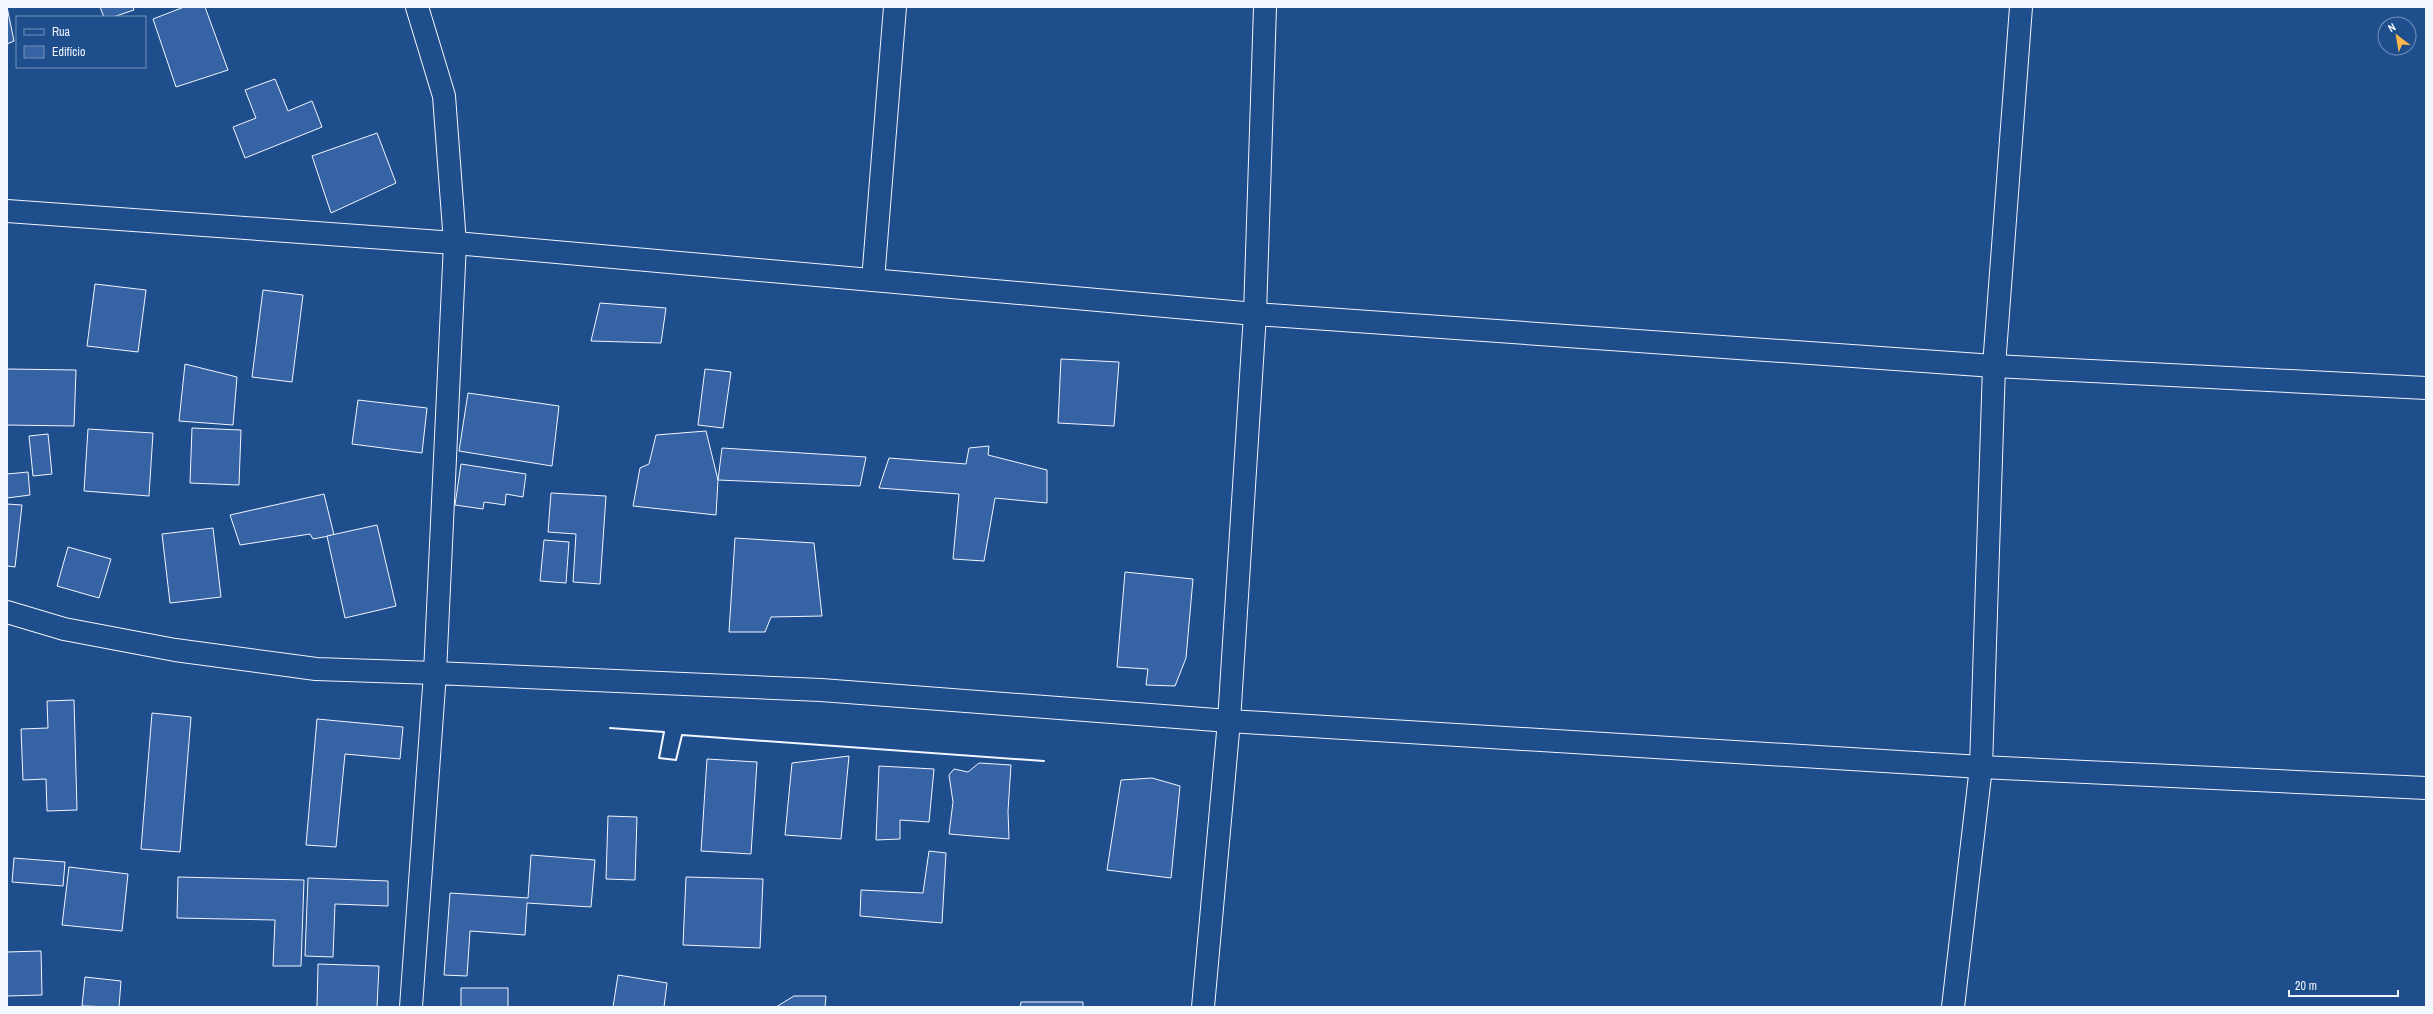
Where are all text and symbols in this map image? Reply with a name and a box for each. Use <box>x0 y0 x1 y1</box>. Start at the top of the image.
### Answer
legend <box>16 16 146 68</box>
north arrow <box>2377 16 2417 56</box>
text: N <box>2385 20 2398 35</box>
text: Rua <box>52 24 71 40</box>
text: Edifício <box>52 44 85 60</box>
scale bar <box>2289 972 2398 998</box>
text: 20 m <box>2295 978 2317 994</box>

